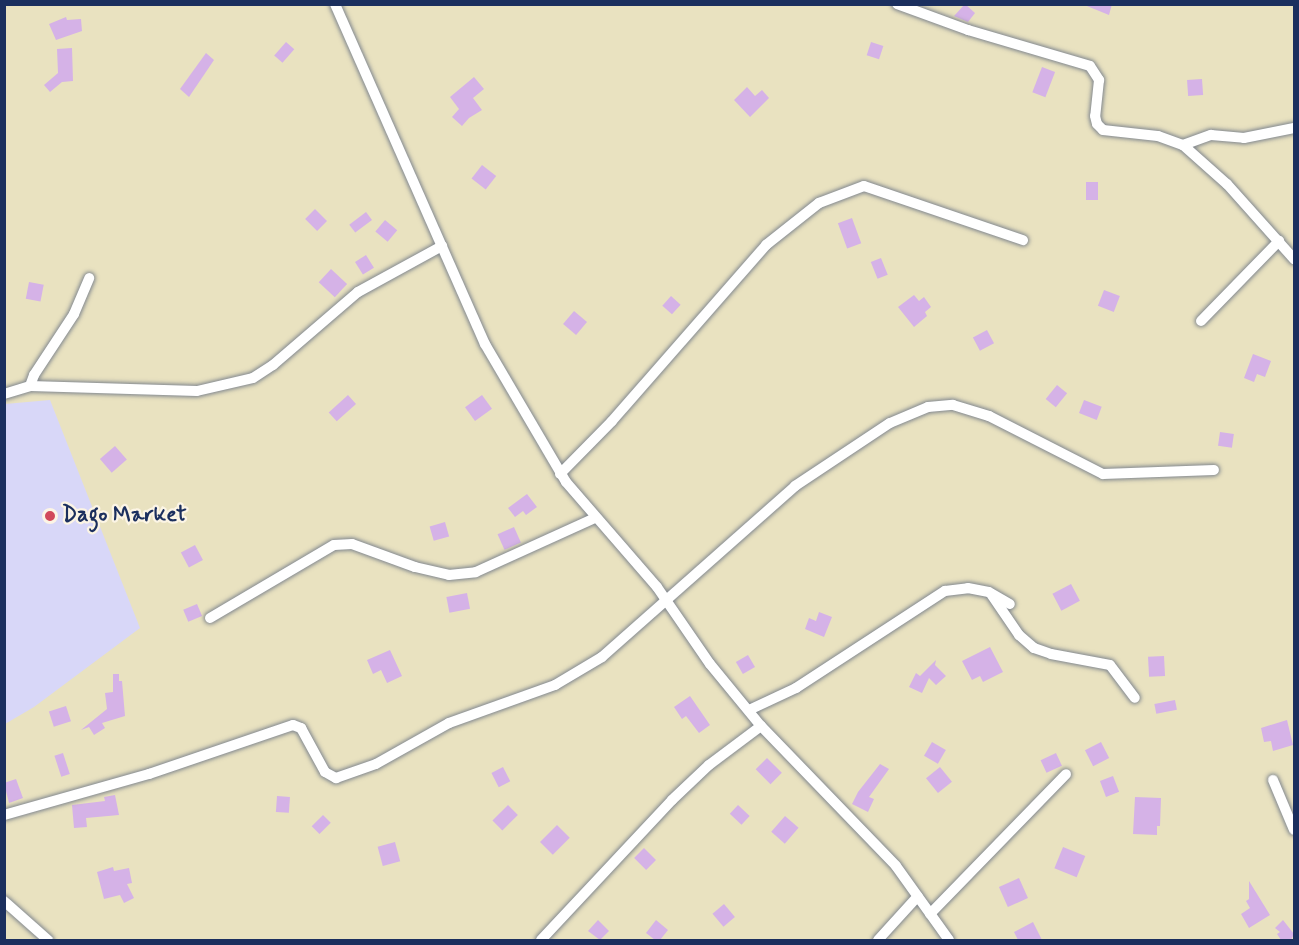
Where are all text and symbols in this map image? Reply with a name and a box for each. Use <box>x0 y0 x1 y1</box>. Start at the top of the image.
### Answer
place label: Dago Market <box>62 503 187 529</box>
marker: Dago Market <box>43 509 57 523</box>

